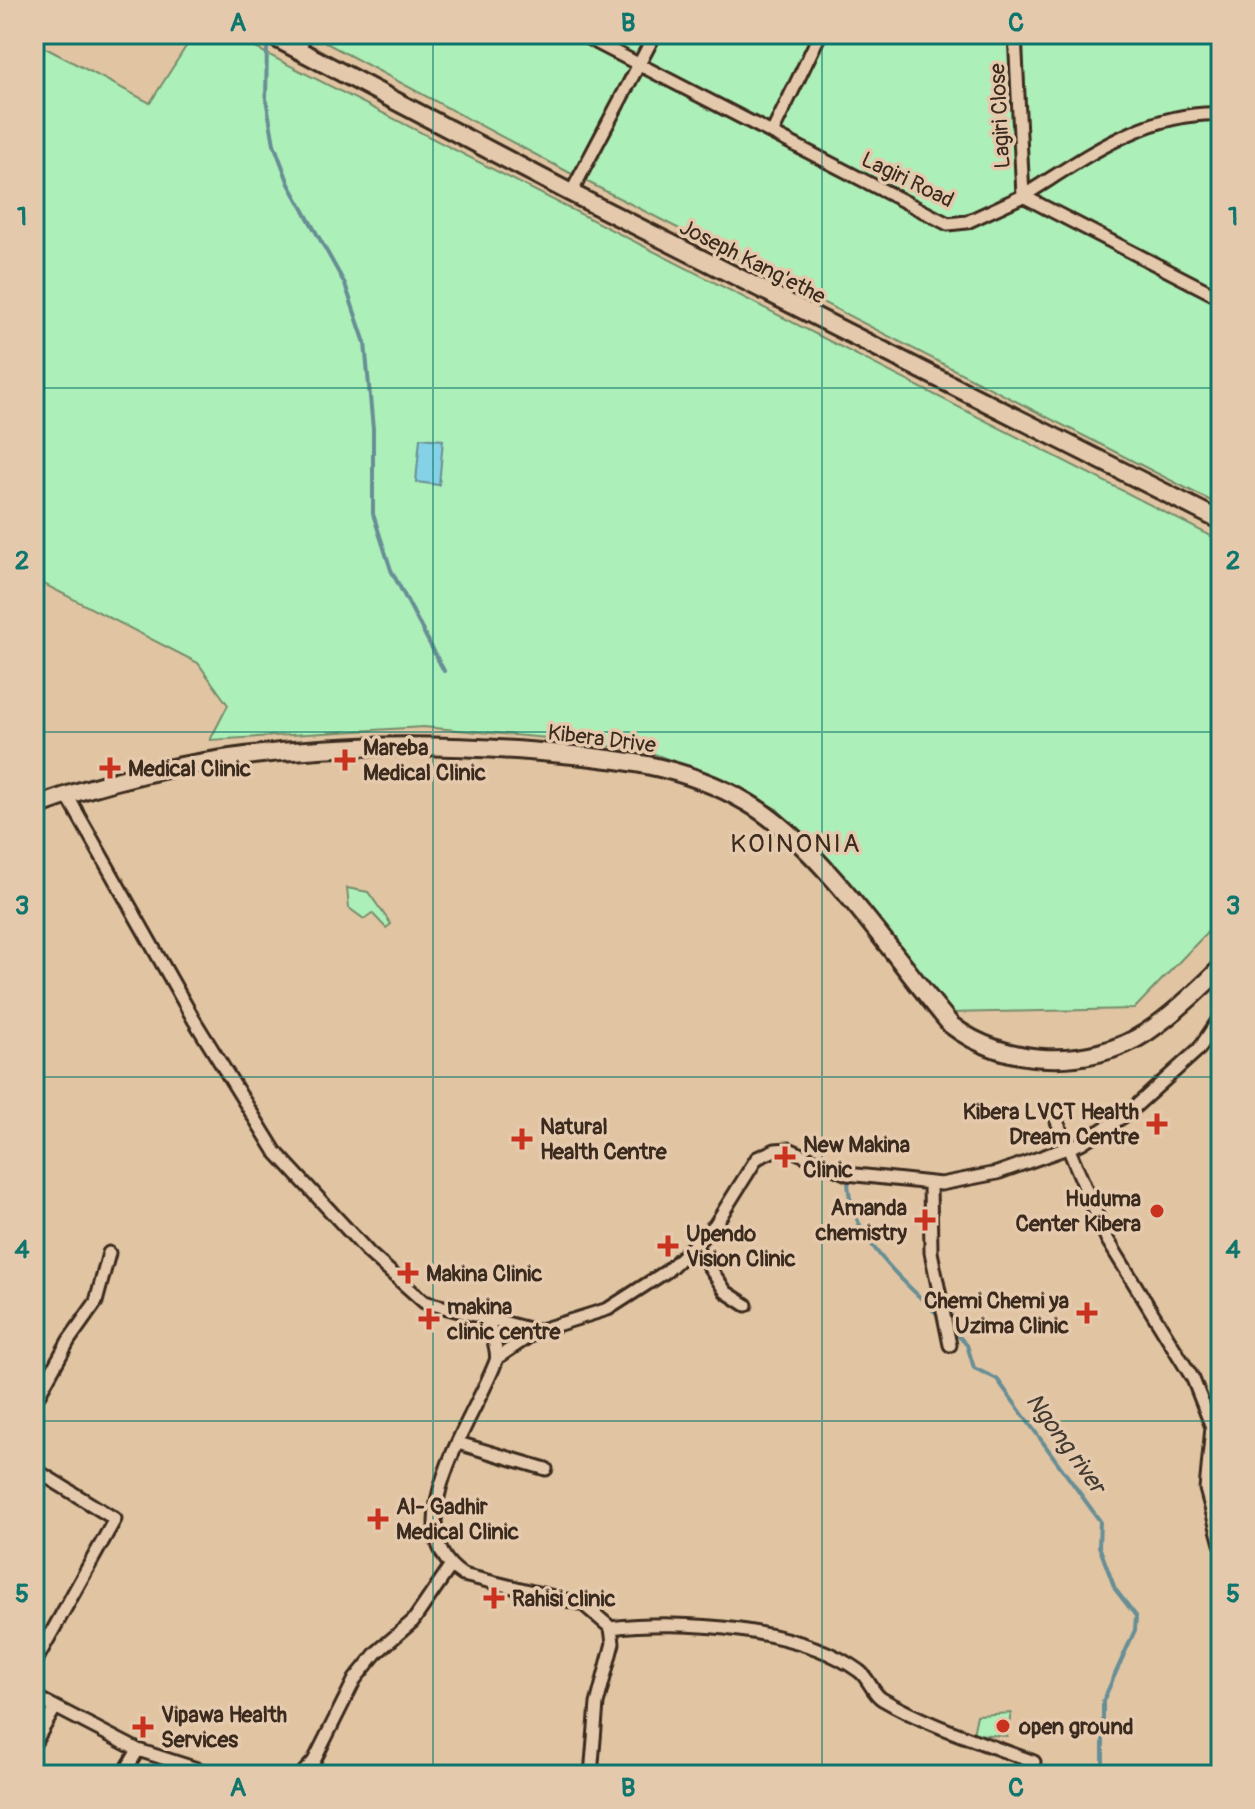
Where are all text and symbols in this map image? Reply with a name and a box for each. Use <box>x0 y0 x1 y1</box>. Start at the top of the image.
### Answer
text: A <box>230 7 247 39</box>
text: B <box>621 7 635 39</box>
text: C <box>1008 7 1024 39</box>
street label: Lagiri Close <box>983 62 1017 169</box>
street label: Lagiri Road <box>857 145 959 214</box>
text: 1 <box>17 201 27 233</box>
text: 1 <box>1228 201 1238 233</box>
street label: Joseph Kang'ethe <box>675 213 830 311</box>
text: 2 <box>15 545 29 577</box>
text: 2 <box>1226 545 1240 577</box>
street label: Kibera Drive <box>546 718 658 760</box>
place label: Mareba Medical Clinic <box>363 734 486 787</box>
marker: Mareba Medical Clinic <box>334 749 356 771</box>
place label: Medical Clinic <box>128 755 251 783</box>
marker: Medical Clinic <box>99 757 121 779</box>
district label: KOINONIA <box>730 828 862 860</box>
text: 3 <box>15 890 29 922</box>
text: 3 <box>1226 890 1240 922</box>
place label: Kibera LVCT Health Dream Centre <box>963 1098 1140 1151</box>
place label: Natural Health Centre <box>540 1113 668 1166</box>
marker: Kibera LVCT Health Dream Centre <box>1146 1113 1168 1135</box>
marker: Natural Health Centre <box>511 1128 533 1150</box>
place label: New Makina Clinic <box>803 1131 910 1184</box>
marker: New Makina Clinic <box>774 1146 796 1168</box>
place label: Huduma Center Kibera <box>1016 1185 1141 1238</box>
place label: Amanda chemistry <box>814 1194 908 1247</box>
marker: Huduma Center Kibera <box>1148 1202 1166 1220</box>
marker: Amanda chemistry <box>914 1209 936 1231</box>
place label: Upendo Vision Clinic <box>686 1220 796 1273</box>
text: 4 <box>14 1234 30 1266</box>
text: 4 <box>1225 1234 1241 1266</box>
marker: Upendo Vision Clinic <box>657 1235 679 1257</box>
place label: Makina Clinic <box>426 1260 542 1288</box>
marker: Makina Clinic <box>397 1262 419 1284</box>
place label: Chemi Chemi ya Uzima Clinic <box>924 1287 1069 1340</box>
place label: makina clinic centre <box>446 1293 562 1346</box>
marker: Chemi Chemi ya Uzima Clinic <box>1076 1302 1098 1324</box>
marker: makina clinic centre <box>418 1308 440 1330</box>
water label: Ngong river <box>1020 1388 1114 1502</box>
place label: Al- Gadhir Medical Clinic <box>396 1493 519 1546</box>
marker: Al- Gadhir Medical Clinic <box>367 1508 389 1530</box>
text: 5 <box>15 1578 29 1610</box>
text: 5 <box>1226 1578 1240 1610</box>
place label: Rahisi clinic <box>512 1585 616 1613</box>
marker: Rahisi clinic <box>483 1587 505 1609</box>
place label: Vipawa Health Services <box>161 1701 287 1754</box>
place label: open ground <box>1018 1713 1134 1741</box>
marker: Vipawa Health Services <box>132 1716 154 1738</box>
marker: open ground <box>994 1717 1012 1735</box>
text: A <box>230 1772 247 1804</box>
text: B <box>621 1772 635 1804</box>
text: C <box>1008 1772 1024 1804</box>

